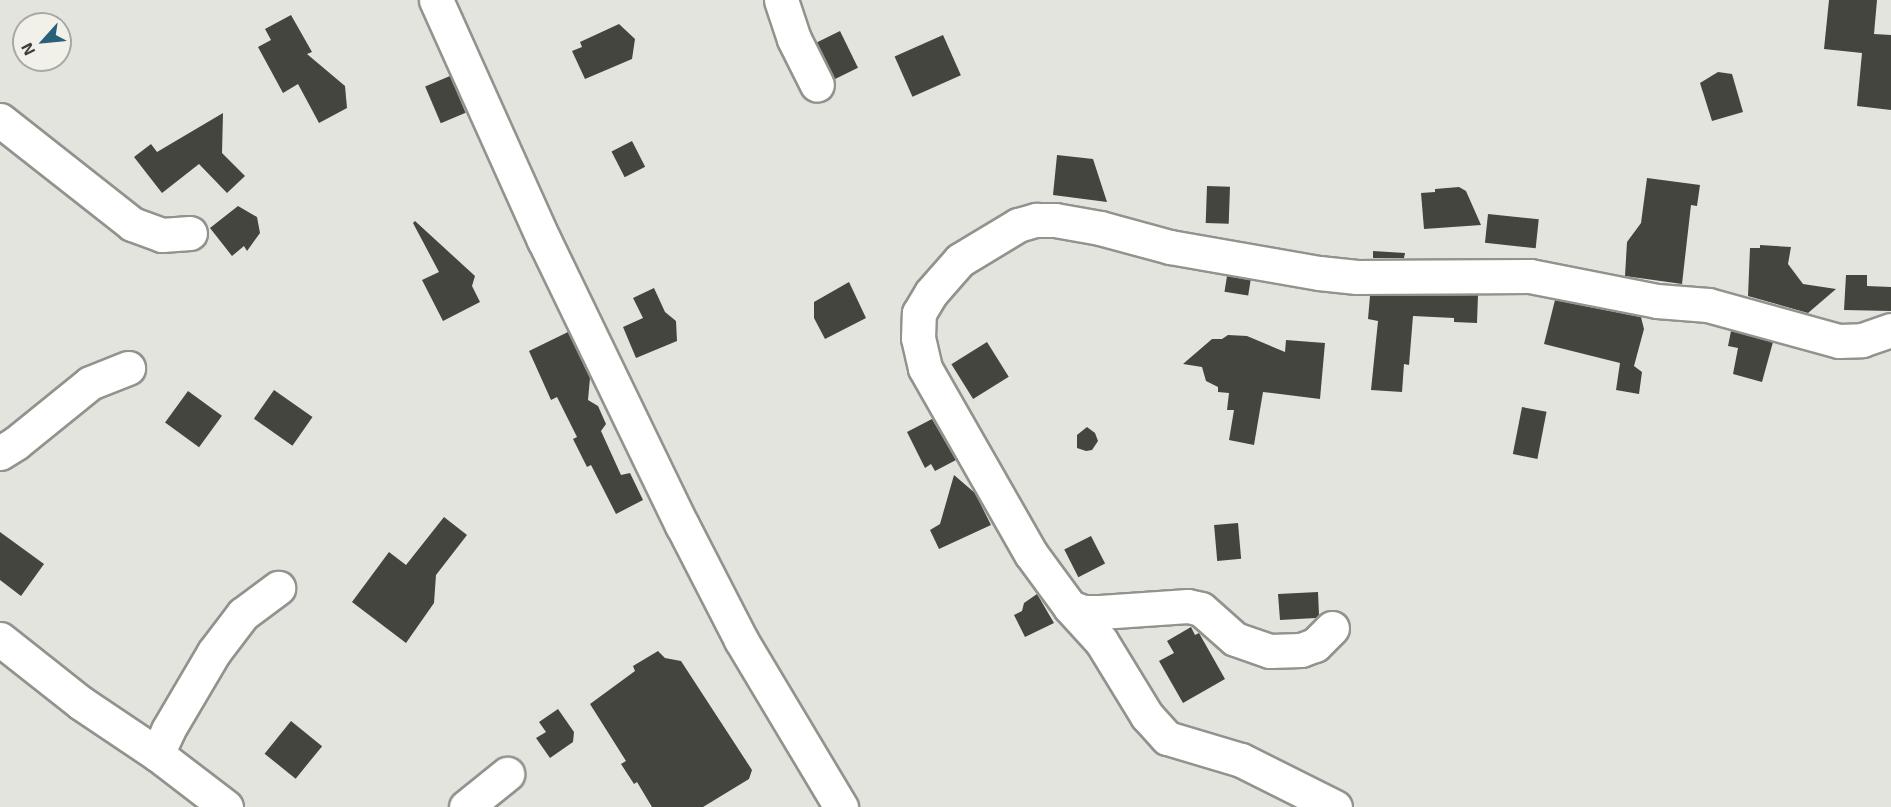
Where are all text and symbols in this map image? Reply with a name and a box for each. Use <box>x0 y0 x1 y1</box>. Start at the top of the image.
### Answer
north arrow <box>12 12 72 72</box>
text: N <box>16 40 38 59</box>

